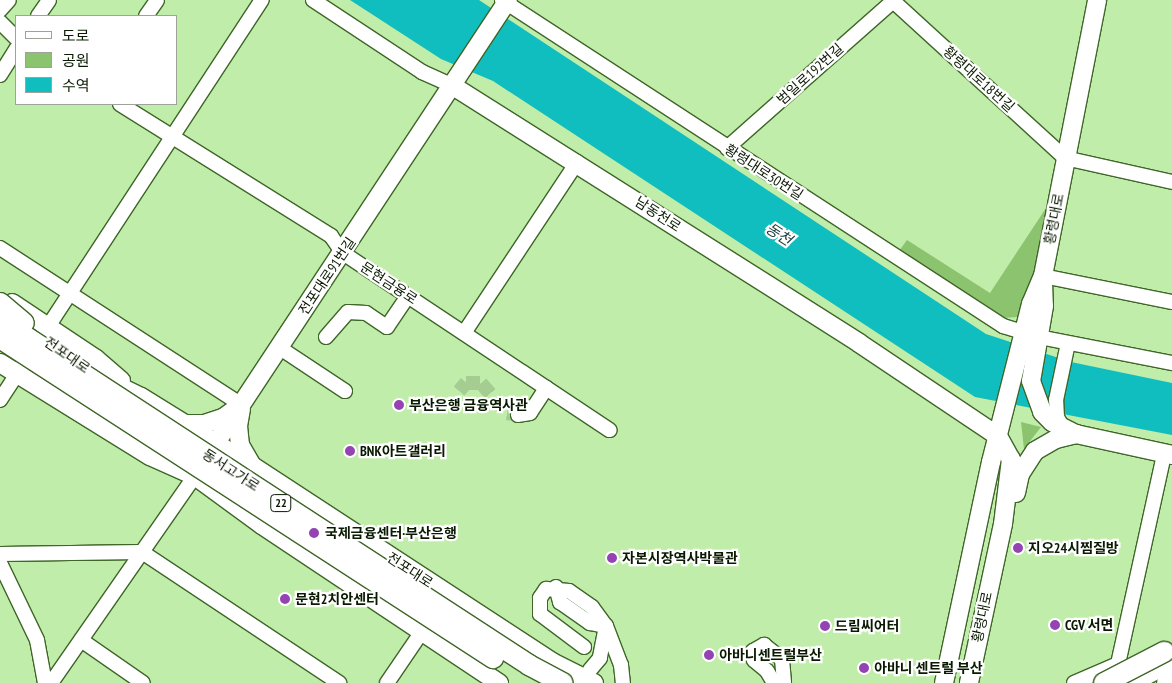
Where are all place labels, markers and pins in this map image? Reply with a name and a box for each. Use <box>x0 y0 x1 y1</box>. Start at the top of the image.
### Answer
place label: 부산은행 금융역사관 <box>409 397 528 413</box>
marker: 부산은행 금융역사관 <box>393 399 405 411</box>
place label: BNK아트갤러리 <box>360 443 446 459</box>
marker: BNK아트갤러리 <box>344 445 356 457</box>
place label: 국제금융센터·부산은행 <box>325 525 457 541</box>
marker: 국제금융센터·부산은행 <box>307 526 321 540</box>
place label: 지오24시찜질방 <box>1028 540 1119 556</box>
marker: 지오24시찜질방 <box>1012 542 1024 554</box>
place label: 자본시장역사박물관 <box>622 550 738 566</box>
marker: 자본시장역사박물관 <box>606 552 618 564</box>
place label: 문현2치안센터 <box>295 591 379 607</box>
marker: 문현2치안센터 <box>279 593 291 605</box>
place label: CGV 서면 <box>1065 617 1114 633</box>
place label: 드림씨어터 <box>835 618 899 634</box>
marker: CGV 서면 <box>1049 619 1061 631</box>
marker: 드림씨어터 <box>819 620 831 632</box>
place label: 아바니센트럴부산 <box>719 647 822 663</box>
marker: 아바니센트럴부산 <box>703 649 715 661</box>
place label: 아바니 센트럴 부산 <box>874 660 983 676</box>
marker: 아바니 센트럴 부산 <box>858 662 870 674</box>

